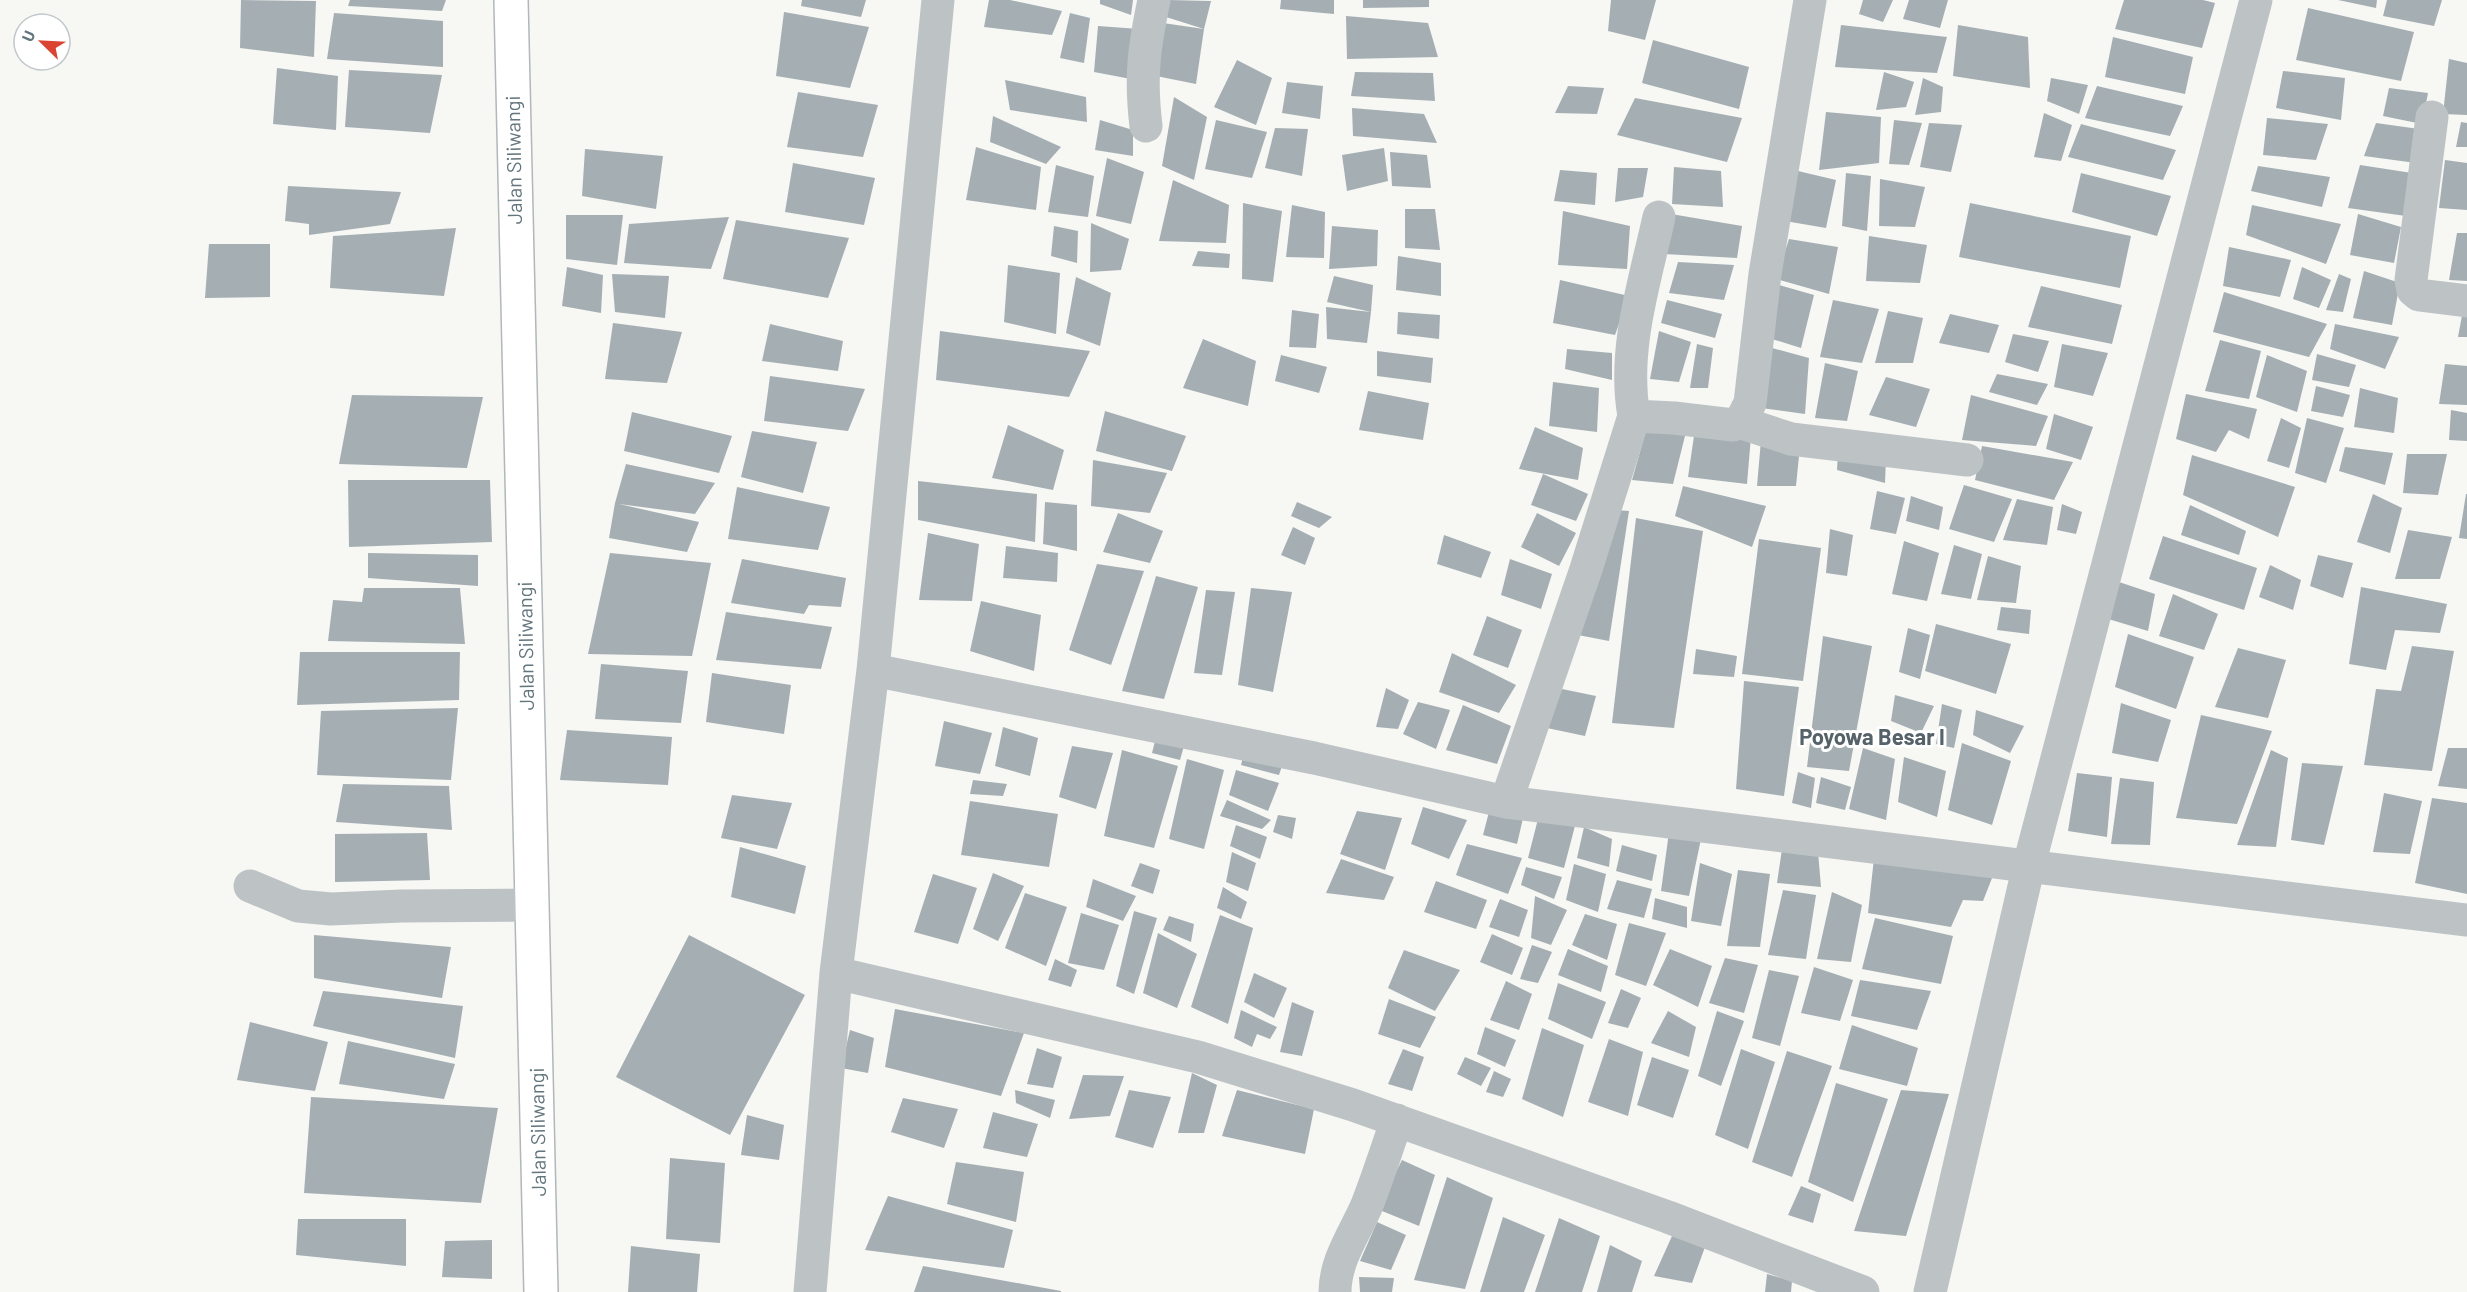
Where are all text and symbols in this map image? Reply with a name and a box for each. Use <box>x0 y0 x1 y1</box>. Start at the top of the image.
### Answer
north arrow <box>12 12 72 72</box>
text: U <box>17 27 39 44</box>
street label: Jalan Siliwangi <box>500 95 526 225</box>
street label: Jalan Siliwangi <box>512 581 538 711</box>
district label: Poyowa Besar I <box>1799 723 1945 749</box>
street label: Jalan Siliwangi <box>524 1067 550 1197</box>

